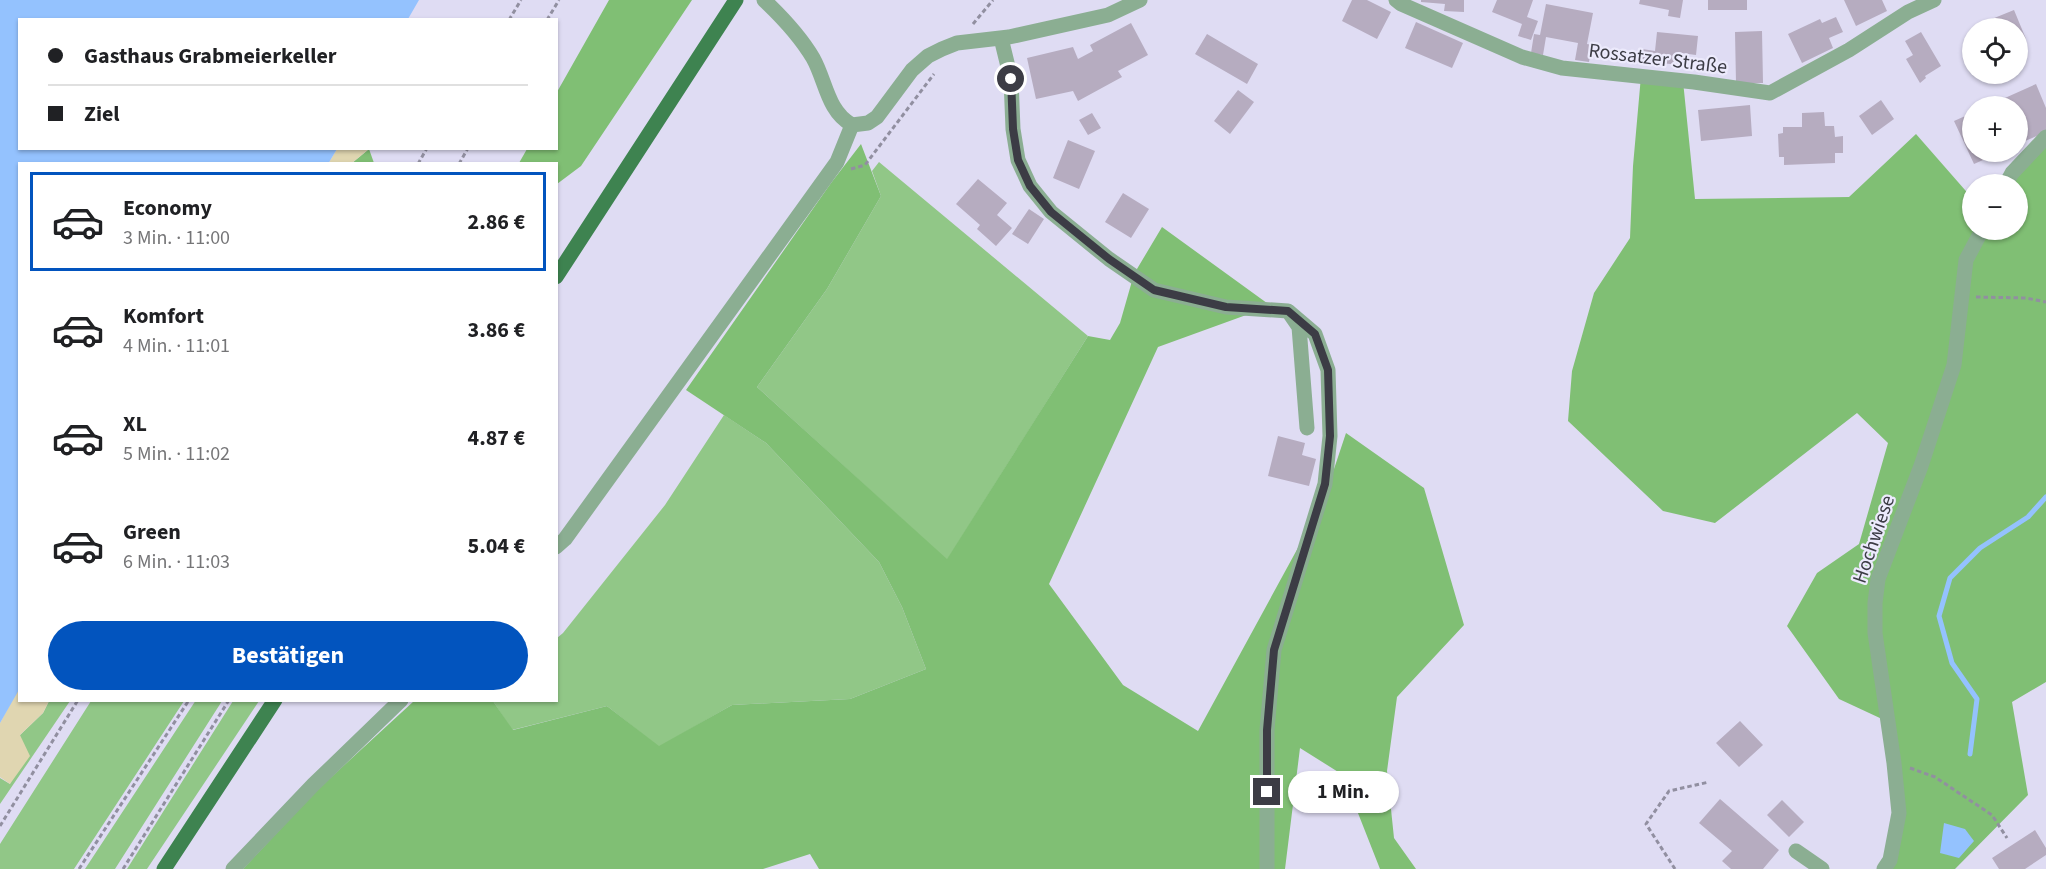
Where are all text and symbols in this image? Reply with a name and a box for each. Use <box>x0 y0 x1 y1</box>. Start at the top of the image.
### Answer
map controls <box>1962 18 2028 240</box>
button: locate <box>1962 18 2028 84</box>
street label: Rossatzer Straße <box>1587 37 1729 81</box>
text: Gasthaus Grabmeierkeller <box>84 40 337 72</box>
route start <box>997 65 1024 92</box>
button: + <box>1962 96 2028 162</box>
text: Ziel <box>84 98 120 130</box>
button: − <box>1962 174 2028 240</box>
text: Economy <box>123 192 212 224</box>
icon: car <box>51 195 105 249</box>
text: 2.86 € <box>468 206 525 238</box>
text: 3 Min. · 11:00 <box>123 224 230 252</box>
text: Komfort <box>123 300 204 332</box>
icon: car <box>51 303 105 357</box>
text: 3.86 € <box>468 314 525 346</box>
text: 4 Min. · 11:01 <box>123 332 230 360</box>
text: XL <box>123 408 147 440</box>
icon: car <box>51 411 105 465</box>
text: 4.87 € <box>468 422 525 454</box>
text: 5 Min. · 11:02 <box>123 440 230 468</box>
street label: Hochwiese <box>1846 491 1902 587</box>
text: Green <box>123 516 181 548</box>
icon: car <box>51 519 105 573</box>
text: 5.04 € <box>468 530 525 562</box>
text: 6 Min. · 11:03 <box>123 548 230 576</box>
button: Bestätigen <box>48 621 528 690</box>
callout: 1 Min. <box>1288 771 1399 813</box>
route end <box>1253 778 1280 805</box>
text: 1 Min. <box>1317 778 1370 806</box>

